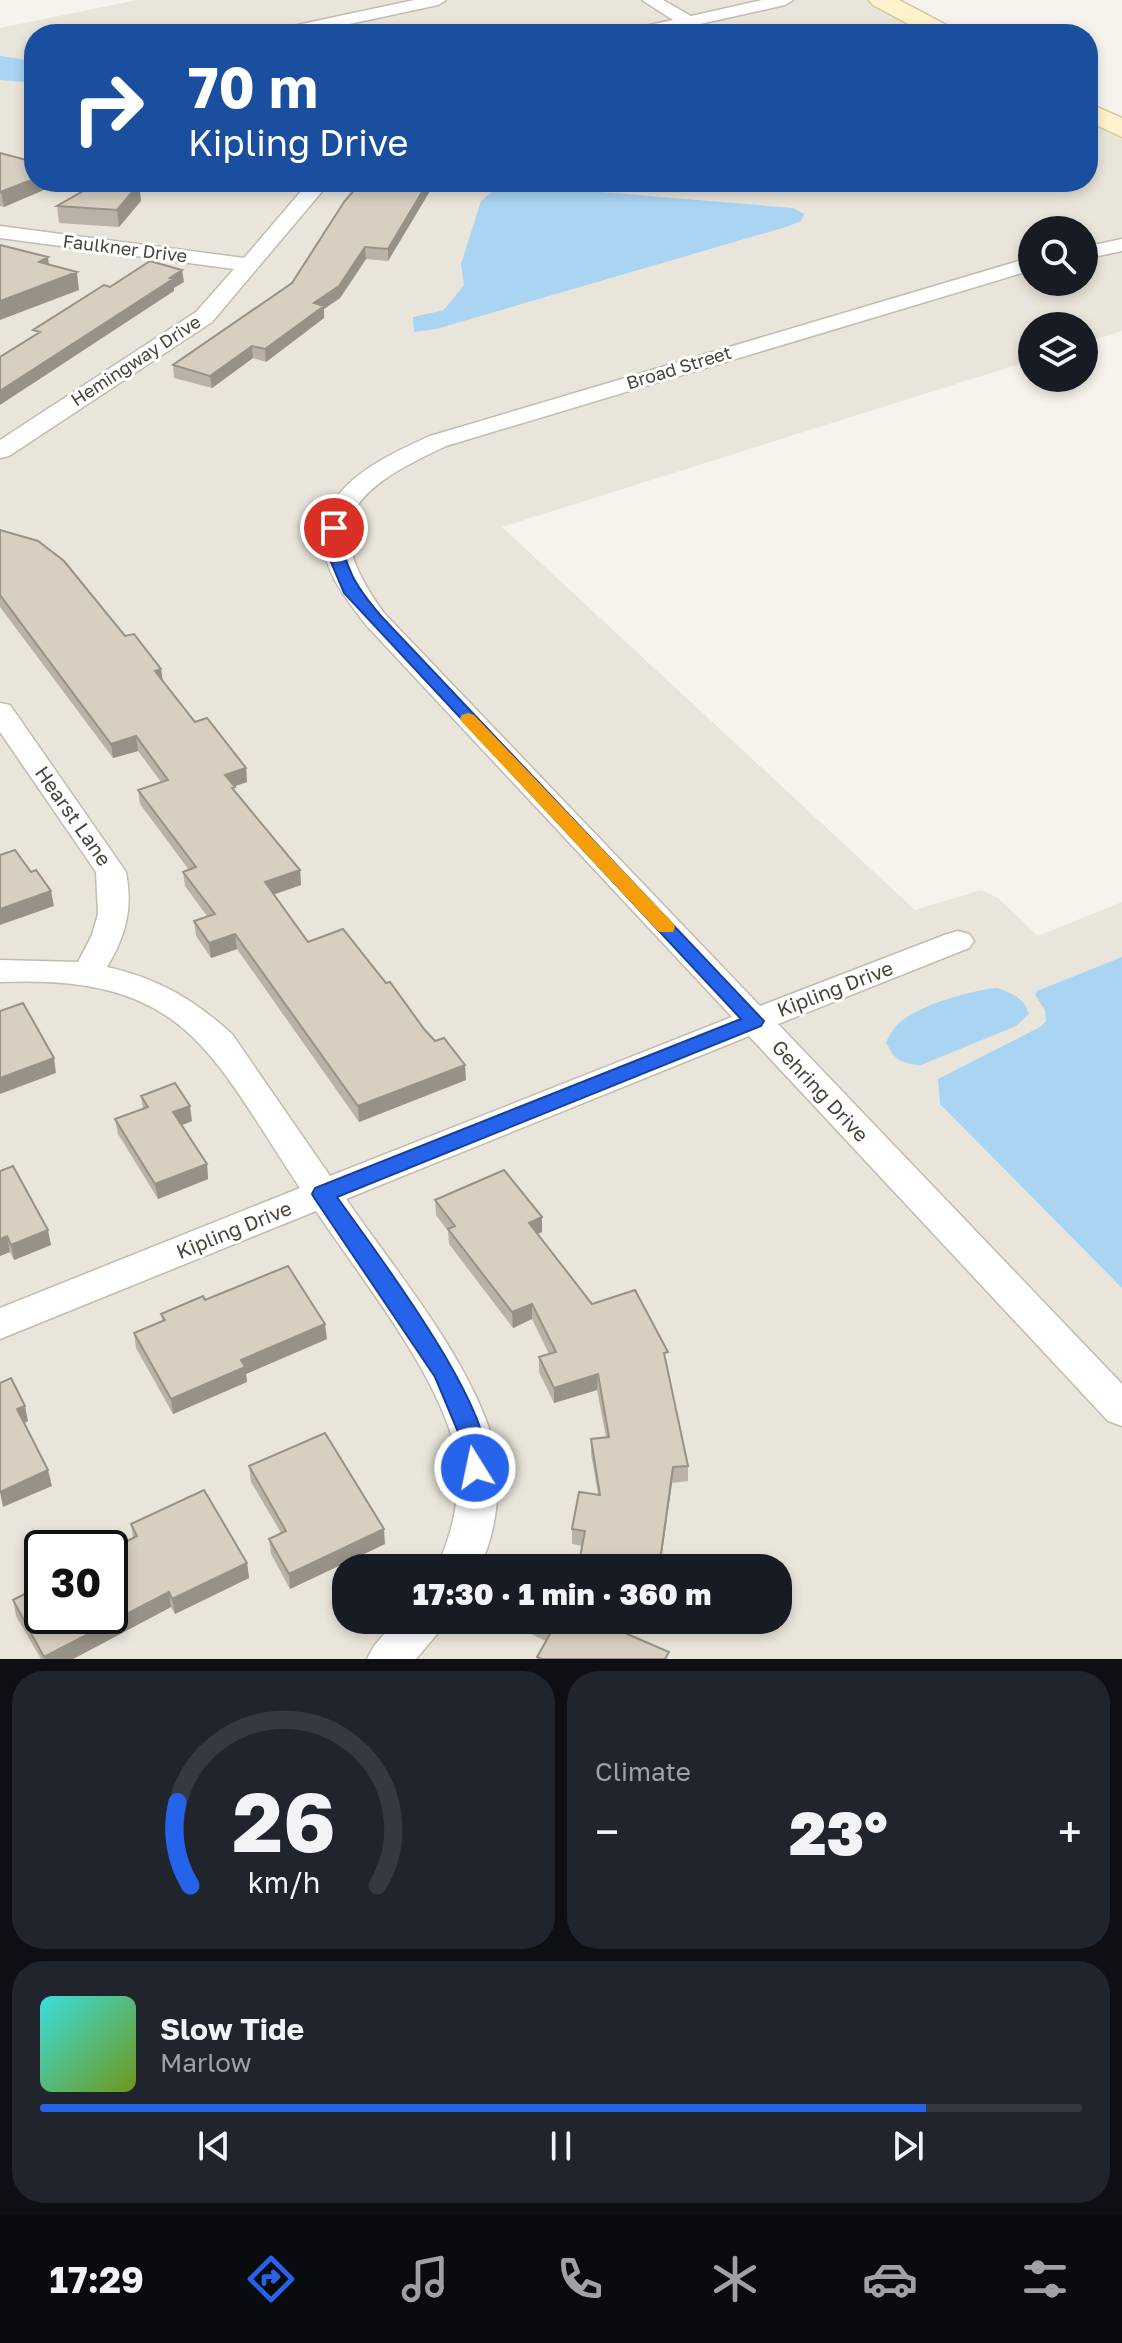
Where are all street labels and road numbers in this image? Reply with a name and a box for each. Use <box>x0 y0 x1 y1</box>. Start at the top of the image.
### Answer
street label: Faulkner Drive <box>62 229 188 267</box>
street label: Hemingway Drive <box>66 310 204 410</box>
street label: Broad Street <box>623 341 734 393</box>
street label: Hearst Lane <box>31 761 117 870</box>
street label: Kipling Drive <box>773 955 896 1021</box>
street label: Gehring Drive <box>768 1034 874 1146</box>
street label: Kipling Drive <box>172 1195 295 1263</box>

